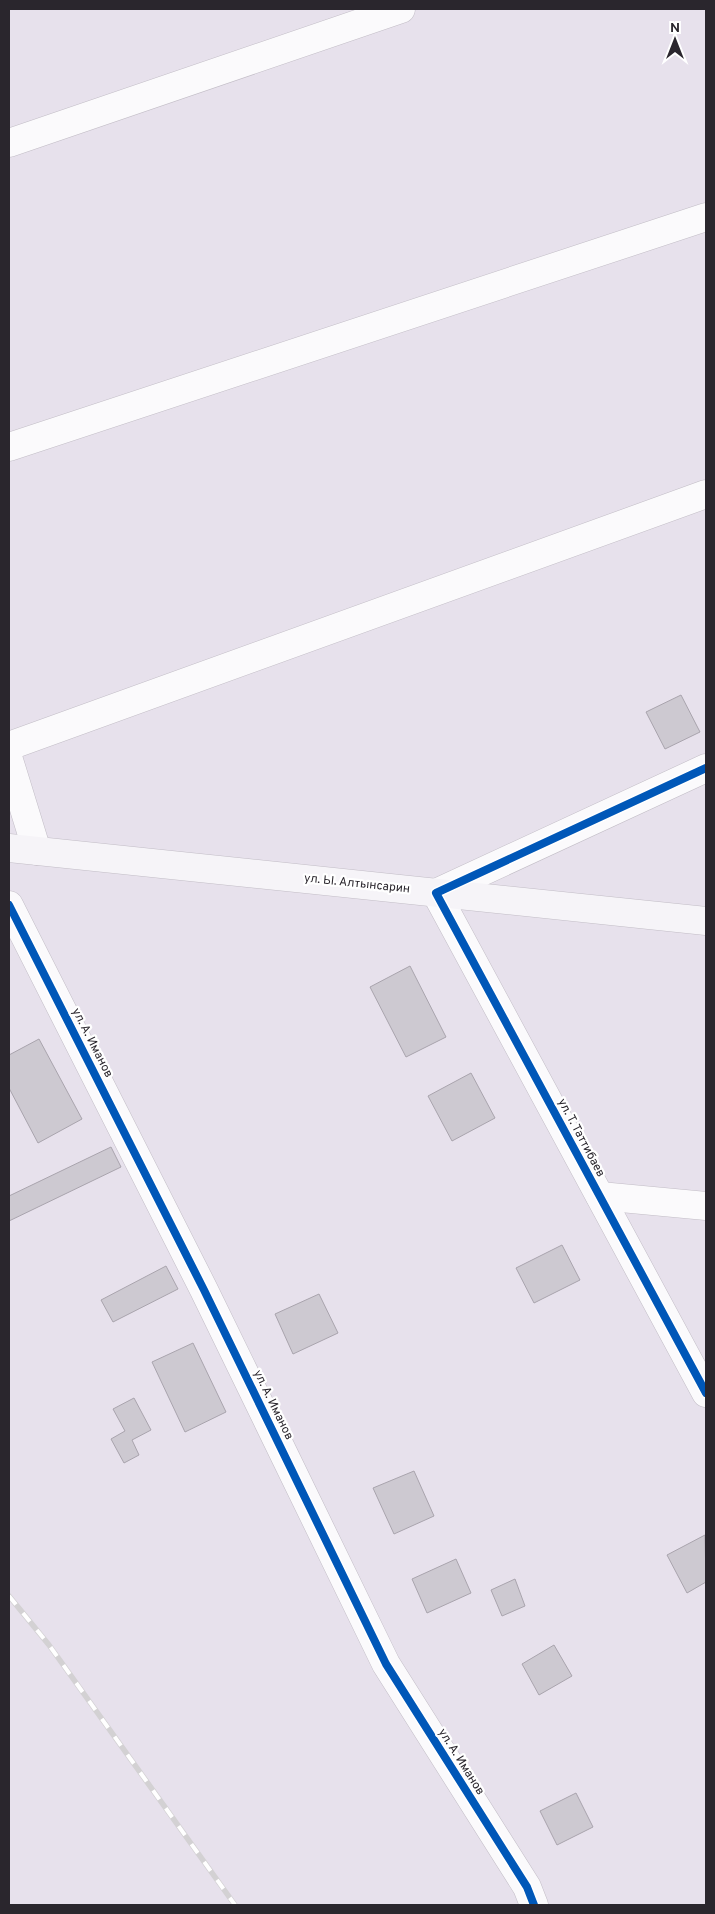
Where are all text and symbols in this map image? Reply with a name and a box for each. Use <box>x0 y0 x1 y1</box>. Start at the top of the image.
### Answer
north arrow <box>650 15 700 65</box>
text: N <box>670 20 680 37</box>
street label: ул. Ы. Алтынсарин <box>303 870 411 898</box>
street label: ул. А. Иманов <box>68 1006 116 1080</box>
street label: ул. Т. Таттибаев <box>554 1096 608 1180</box>
street label: ул. А. Иманов <box>249 1367 297 1443</box>
street label: ул. А. Иманов <box>434 1726 488 1798</box>

